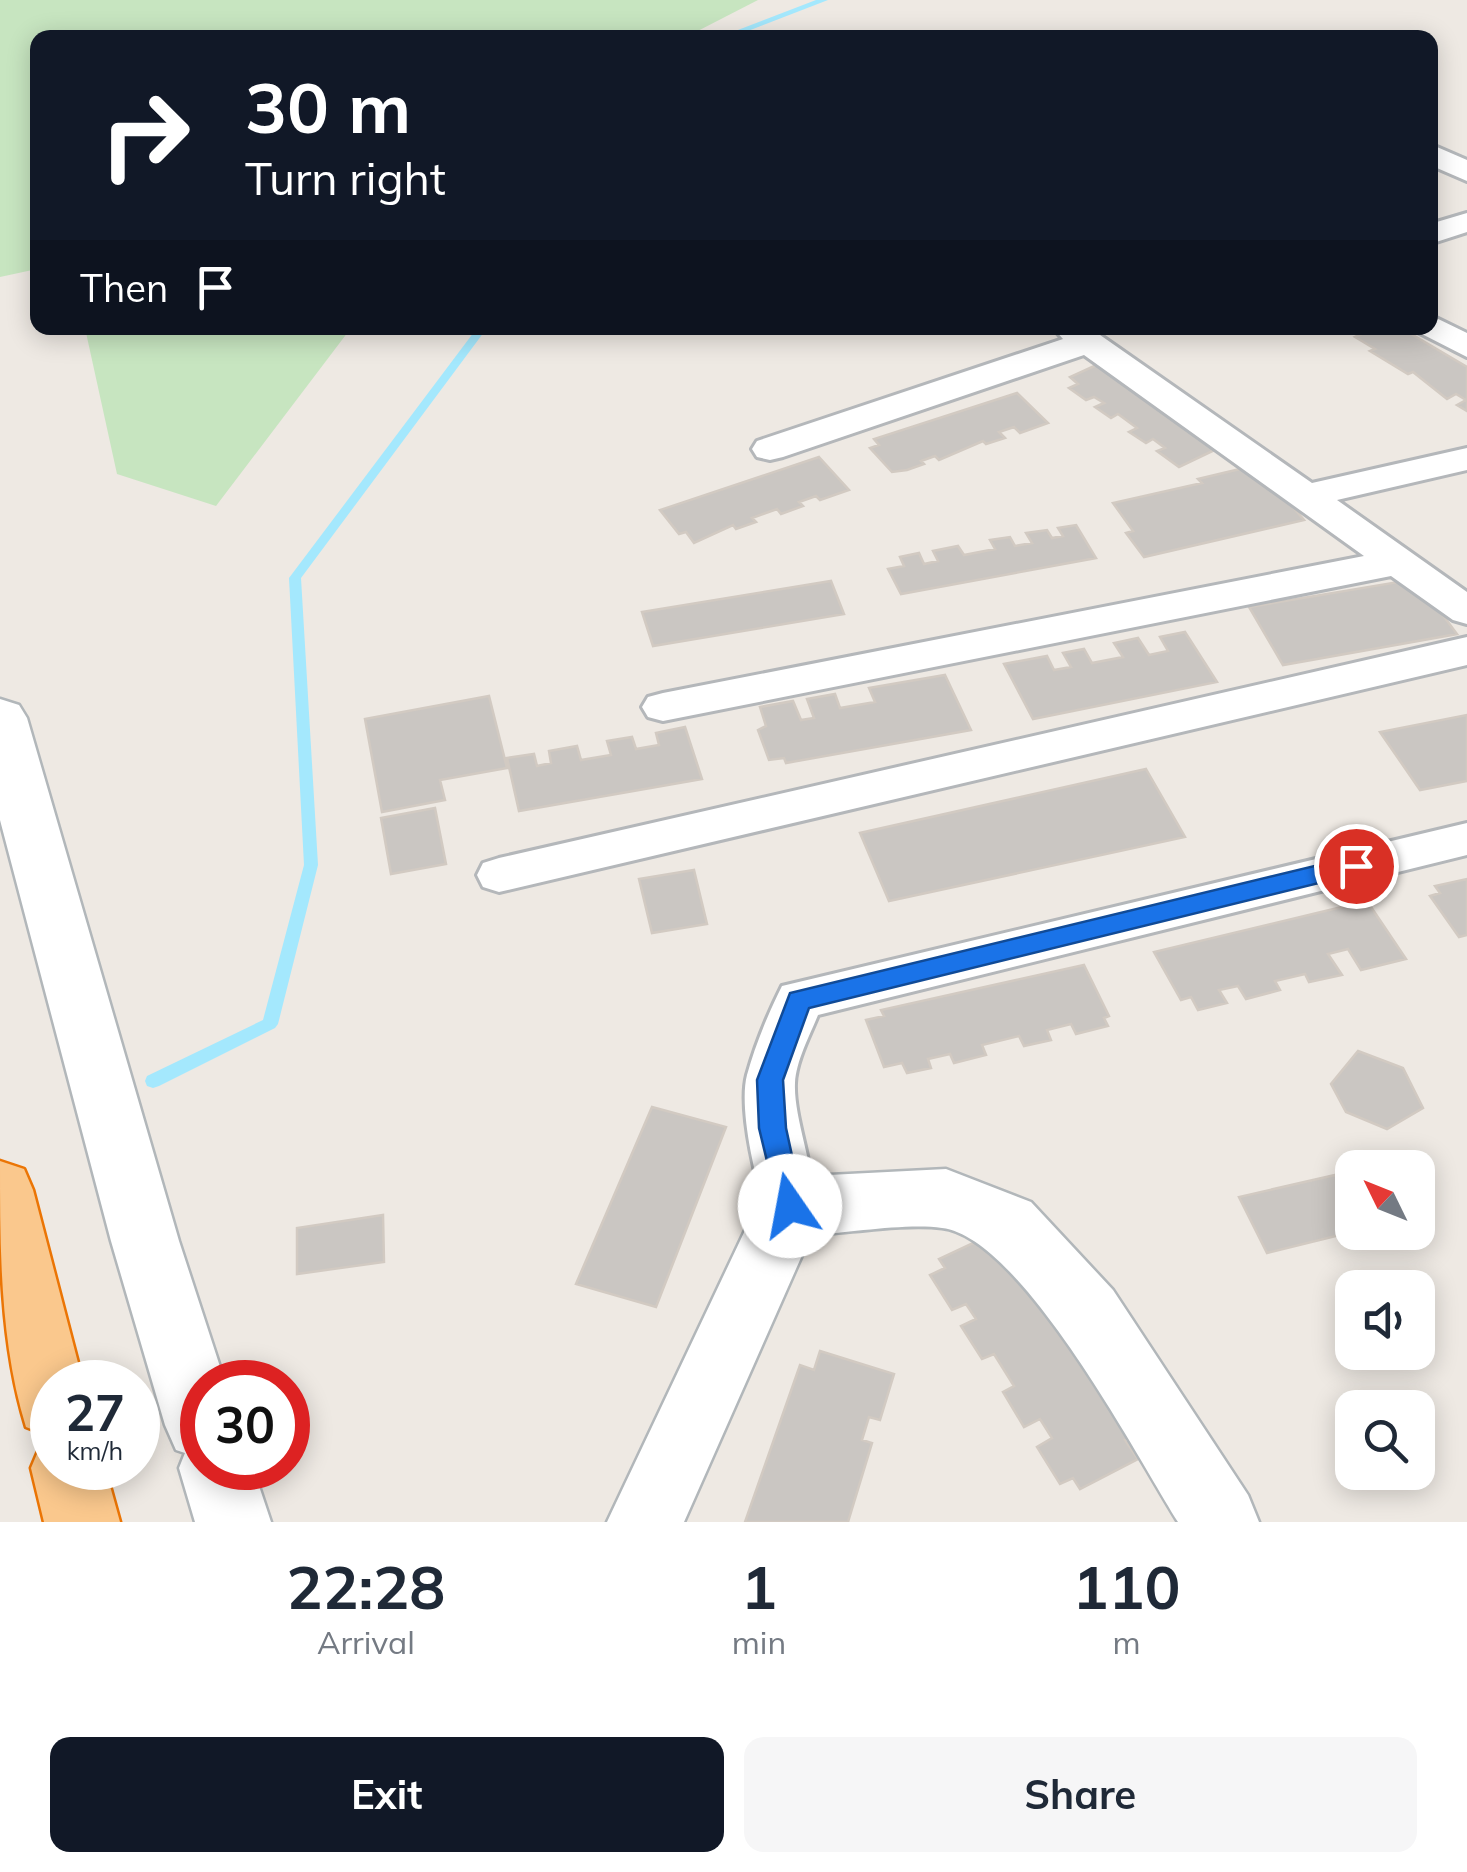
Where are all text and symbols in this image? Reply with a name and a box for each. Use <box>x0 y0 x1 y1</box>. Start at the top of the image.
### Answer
text: 30 m <box>245 63 411 151</box>
icon: right <box>80 70 210 200</box>
text: Turn right <box>245 150 446 206</box>
icon: arrive <box>188 260 243 315</box>
text: Then <box>80 264 168 312</box>
pin <box>1314 824 1399 909</box>
icon: arrive <box>1329 839 1384 894</box>
north arrow <box>1335 1150 1435 1250</box>
map controls <box>1335 1150 1435 1490</box>
position arrow <box>738 1154 842 1258</box>
button: sound <box>1335 1270 1435 1370</box>
speed limit sign: 30 <box>180 1360 310 1490</box>
text: 27 <box>65 1381 125 1444</box>
button: search <box>1335 1390 1435 1490</box>
text: km/h <box>67 1435 123 1466</box>
text: 22:28 <box>286 1549 445 1624</box>
text: 1 <box>741 1549 777 1624</box>
text: 110 <box>1073 1549 1181 1624</box>
text: Arrival <box>317 1622 415 1662</box>
text: min <box>732 1622 786 1662</box>
text: m <box>1113 1622 1141 1662</box>
button: Exit <box>50 1737 724 1852</box>
button: Share <box>744 1737 1417 1852</box>

